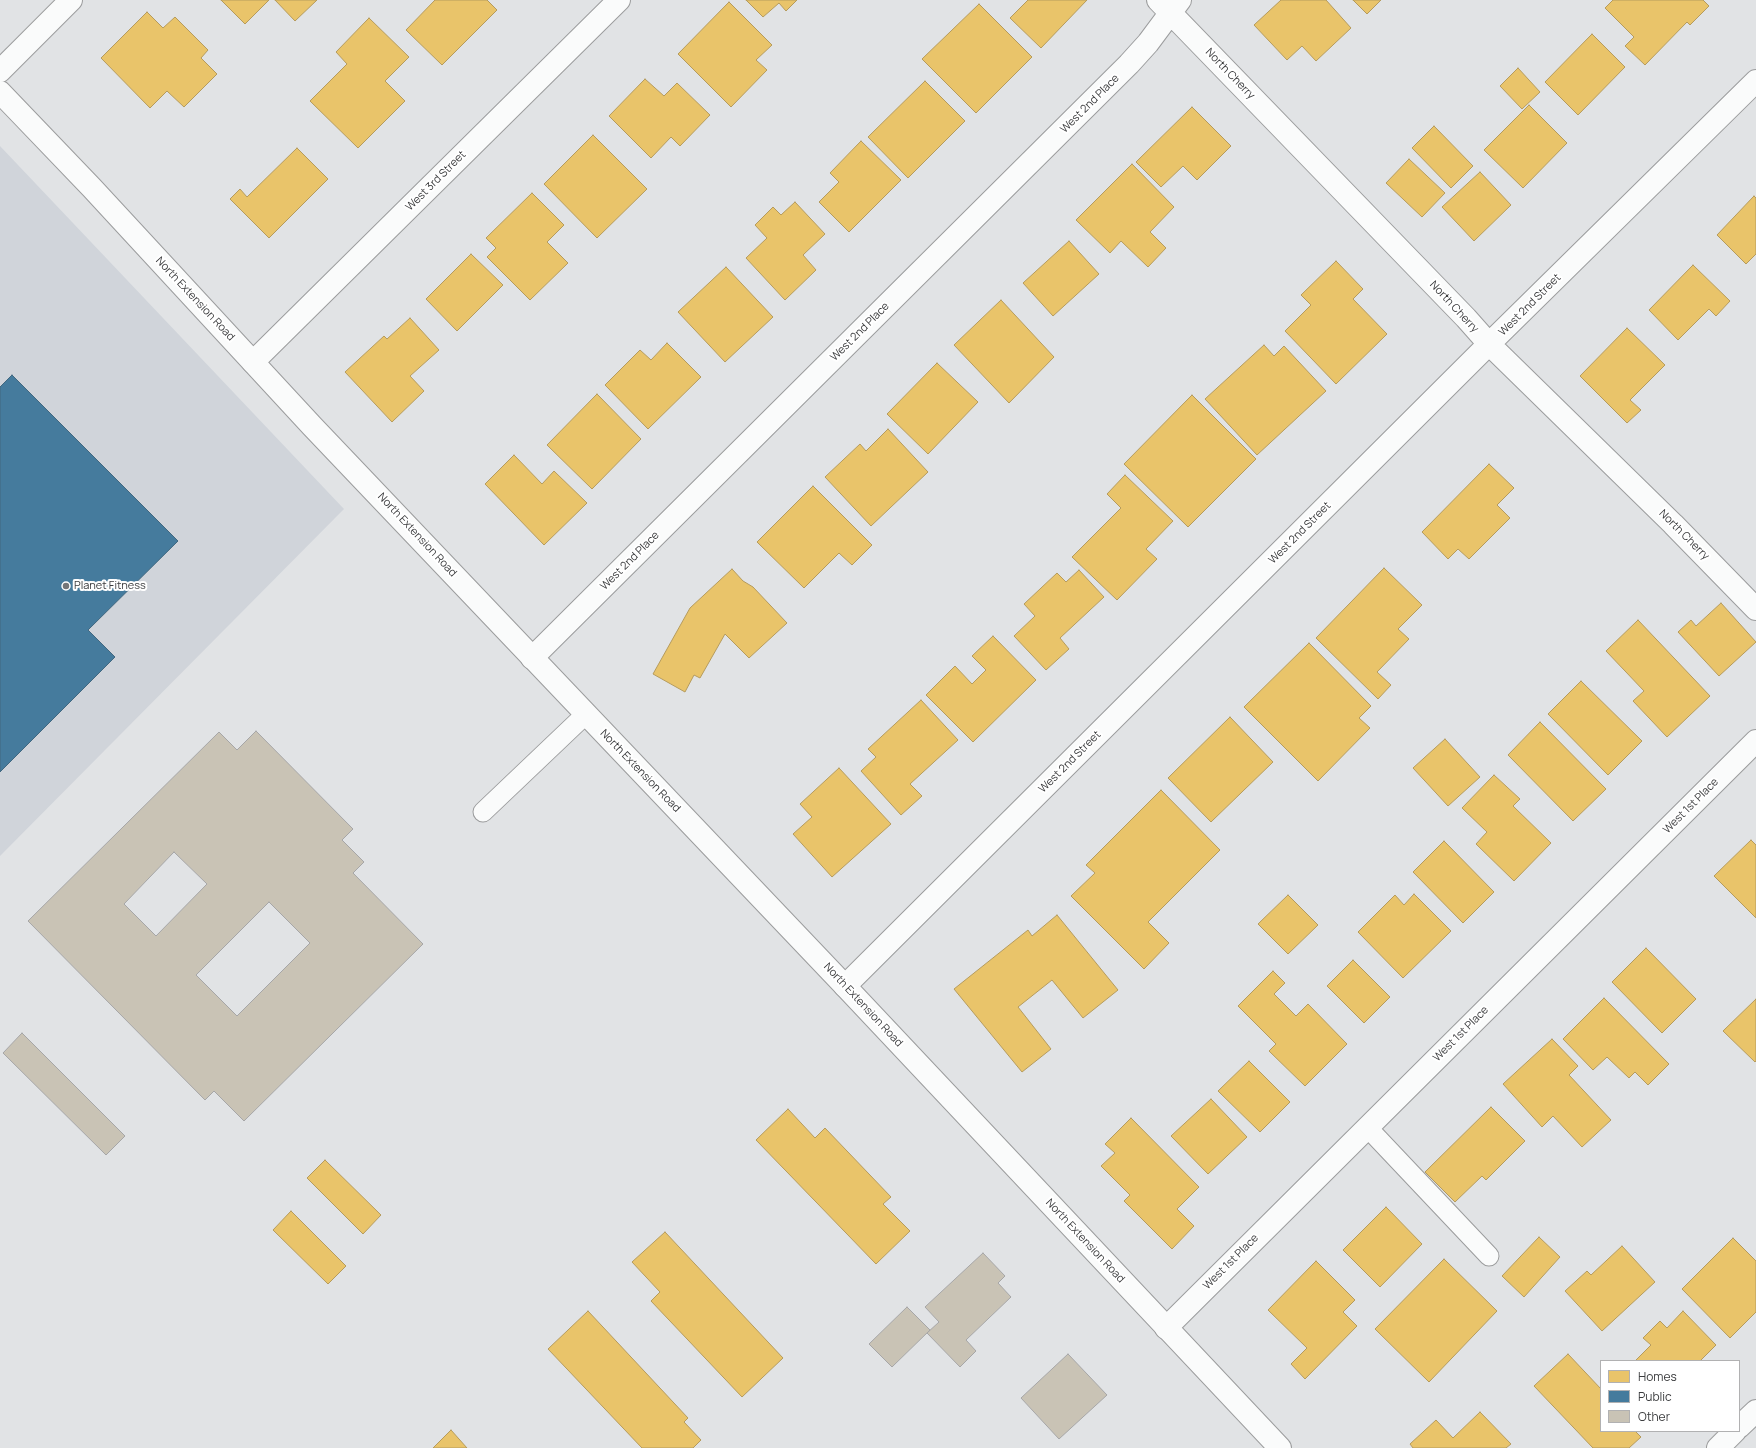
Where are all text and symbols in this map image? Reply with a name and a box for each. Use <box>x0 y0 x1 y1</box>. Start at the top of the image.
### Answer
street label: North Cherry <box>1202 46 1258 102</box>
street label: West 2nd Place <box>1058 72 1122 136</box>
street label: West 3rd Street <box>403 148 469 214</box>
street label: North Extension Road <box>153 254 237 344</box>
street label: West 2nd Street <box>1496 271 1564 339</box>
street label: North Cherry <box>1427 278 1481 336</box>
street label: West 2nd Place <box>828 300 892 364</box>
street label: North Extension Road <box>375 490 459 580</box>
street label: West 2nd Street <box>1266 499 1334 567</box>
street label: North Cherry <box>1656 507 1712 563</box>
street label: West 2nd Place <box>598 529 662 593</box>
place label: Planet Fitness <box>74 579 146 593</box>
marker: Planet Fitness <box>61 581 71 591</box>
street label: North Extension Road <box>597 727 683 815</box>
street label: West 2nd Street <box>1036 728 1104 796</box>
street label: West 1st Place <box>1661 776 1721 836</box>
street label: North Extension Road <box>821 960 905 1050</box>
street label: West 1st Place <box>1431 1004 1491 1064</box>
street label: North Extension Road <box>1043 1196 1127 1286</box>
street label: West 1st Place <box>1201 1232 1261 1292</box>
legend <box>1600 1360 1740 1432</box>
text: Homes <box>1638 1368 1677 1385</box>
text: Public <box>1638 1388 1672 1405</box>
text: Other <box>1638 1408 1670 1425</box>

